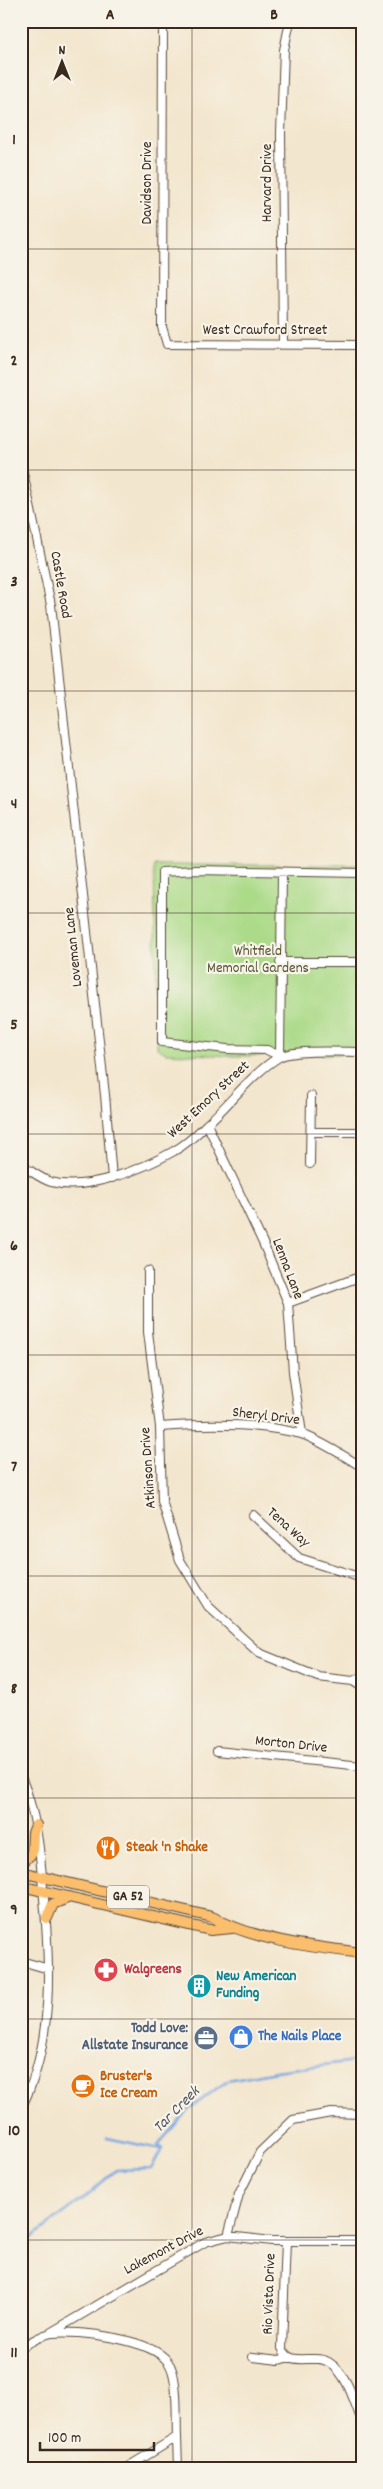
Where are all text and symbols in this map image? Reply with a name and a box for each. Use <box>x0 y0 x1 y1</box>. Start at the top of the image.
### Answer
text: A <box>106 4 115 27</box>
text: B <box>270 4 278 27</box>
north arrow <box>38 38 88 88</box>
text: N <box>59 41 66 61</box>
text: 1 <box>12 129 16 152</box>
street label: Davidson Drive <box>137 141 159 225</box>
street label: Harvard Drive <box>257 143 279 222</box>
street label: West Crawford Street <box>203 320 328 342</box>
text: 2 <box>11 350 18 373</box>
street label: Castle Road <box>43 550 77 620</box>
text: 3 <box>10 571 18 594</box>
text: 4 <box>11 793 17 816</box>
street label: Loveman Lane <box>59 906 89 988</box>
park label: Whitfield Memorial Gardens <box>207 941 309 980</box>
text: 5 <box>10 1014 18 1037</box>
street label: West Emory Street <box>163 1056 256 1144</box>
text: 6 <box>10 1235 18 1258</box>
street label: Lenna Lane <box>265 1235 309 1303</box>
street label: Sheryl Drive <box>231 1402 301 1432</box>
street label: Atkinson Drive <box>135 1426 163 1510</box>
text: 7 <box>11 1456 17 1479</box>
street label: Tena Way <box>261 1503 315 1554</box>
text: 8 <box>11 1678 18 1701</box>
street label: Morton Drive <box>254 1730 329 1760</box>
restaurant icon: Steak 'n Shake <box>95 1835 121 1861</box>
place label: Steak 'n Shake <box>126 1837 208 1859</box>
road number: GA 52 <box>107 1885 149 1908</box>
text: 9 <box>10 1899 18 1922</box>
pharmacy icon: Walgreens <box>93 1957 119 1983</box>
place label: Walgreens <box>124 1959 182 1981</box>
place label: New American Funding <box>216 1966 297 2005</box>
building icon: New American Funding <box>186 1973 212 1999</box>
place label: Todd Love: Allstate Insurance <box>82 2018 188 2057</box>
shop icon: The Nails Place <box>228 2024 254 2050</box>
office icon: Todd Love: Allstate Insurance <box>193 2025 219 2051</box>
place label: The Nails Place <box>258 2026 342 2048</box>
place label: Bruster's Ice Cream <box>100 2066 158 2105</box>
cafe icon: Bruster's Ice Cream <box>70 2073 96 2099</box>
water label: Tar Creek <box>148 2080 207 2139</box>
text: 10 <box>8 2120 20 2143</box>
street label: Lakemont Drive <box>120 2221 208 2281</box>
street label: Rio Vista Drive <box>258 2253 282 2335</box>
text: 11 <box>10 2342 18 2365</box>
scale bar <box>40 2419 154 2451</box>
text: 100 m <box>48 2428 81 2450</box>

